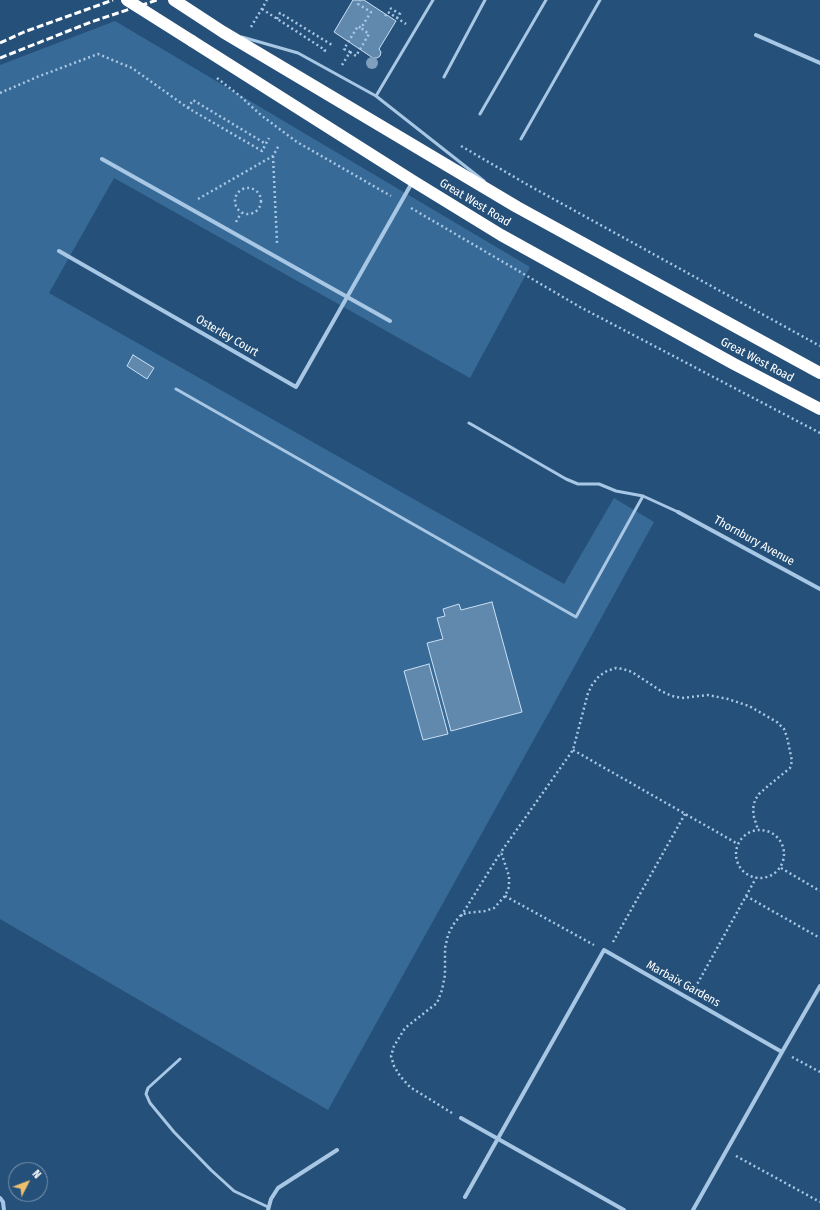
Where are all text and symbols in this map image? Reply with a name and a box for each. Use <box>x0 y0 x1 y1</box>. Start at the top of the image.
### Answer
street label: Great West Road <box>437 176 513 230</box>
street label: Osterley Court <box>193 312 261 360</box>
street label: Great West Road <box>718 335 796 385</box>
street label: Thornbury Avenue <box>711 513 797 569</box>
street label: Marbaix Gardens <box>644 958 722 1010</box>
north arrow <box>8 1162 48 1202</box>
text: N <box>30 1168 44 1181</box>

